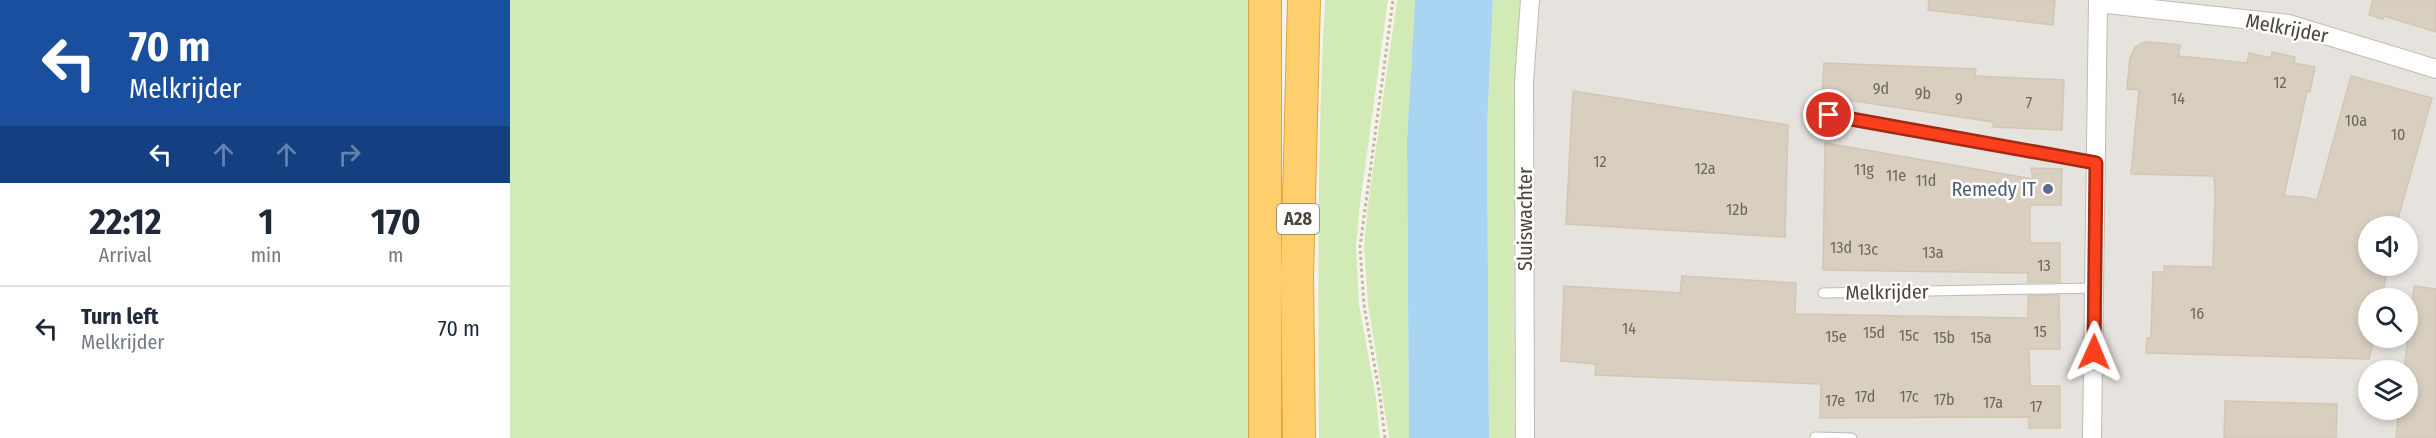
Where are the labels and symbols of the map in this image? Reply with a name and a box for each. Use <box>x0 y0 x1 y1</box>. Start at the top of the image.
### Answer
street label: Melkrijder <box>2244 8 2330 48</box>
house number: 12 <box>2273 73 2287 92</box>
house number: 9d <box>1873 79 1889 98</box>
house number: 9b <box>1915 84 1931 103</box>
pin <box>1803 89 1854 140</box>
house number: 9 <box>1955 89 1963 108</box>
house number: 14 <box>2171 89 2185 108</box>
house number: 7 <box>2026 93 2033 112</box>
house number: 10a <box>2345 111 2367 130</box>
house number: 10 <box>2391 125 2405 144</box>
house number: 12 <box>1593 152 1607 171</box>
house number: 12a <box>1694 159 1716 178</box>
house number: 11g <box>1854 160 1874 179</box>
house number: 11e <box>1886 166 1906 185</box>
street label: Sluiswachter <box>1513 167 1537 271</box>
house number: 11d <box>1916 171 1936 190</box>
place label: Remedy IT <box>1951 177 2037 201</box>
marker: Remedy IT <box>2041 182 2055 196</box>
house number: 12b <box>1726 200 1748 219</box>
road number: A28 <box>1277 204 1319 234</box>
house number: 13d <box>1830 238 1852 257</box>
house number: 13c <box>1858 240 1878 259</box>
house number: 13a <box>1922 243 1944 262</box>
house number: 13 <box>2037 256 2051 275</box>
street label: Melkrijder <box>1845 279 1929 305</box>
house number: 16 <box>2190 304 2204 323</box>
house number: 14 <box>1622 319 1636 338</box>
position arrow <box>2062 320 2126 384</box>
house number: 15 <box>2033 322 2047 341</box>
house number: 15d <box>1863 323 1885 342</box>
house number: 15c <box>1899 326 1919 345</box>
house number: 15e <box>1825 327 1847 346</box>
house number: 15b <box>1933 328 1955 347</box>
house number: 15a <box>1970 328 1992 347</box>
house number: 17d <box>1855 387 1875 406</box>
house number: 17c <box>1899 387 1919 406</box>
house number: 17b <box>1933 390 1955 409</box>
house number: 17e <box>1825 391 1845 410</box>
house number: 17a <box>1983 393 2003 412</box>
house number: 17 <box>2030 397 2043 416</box>

